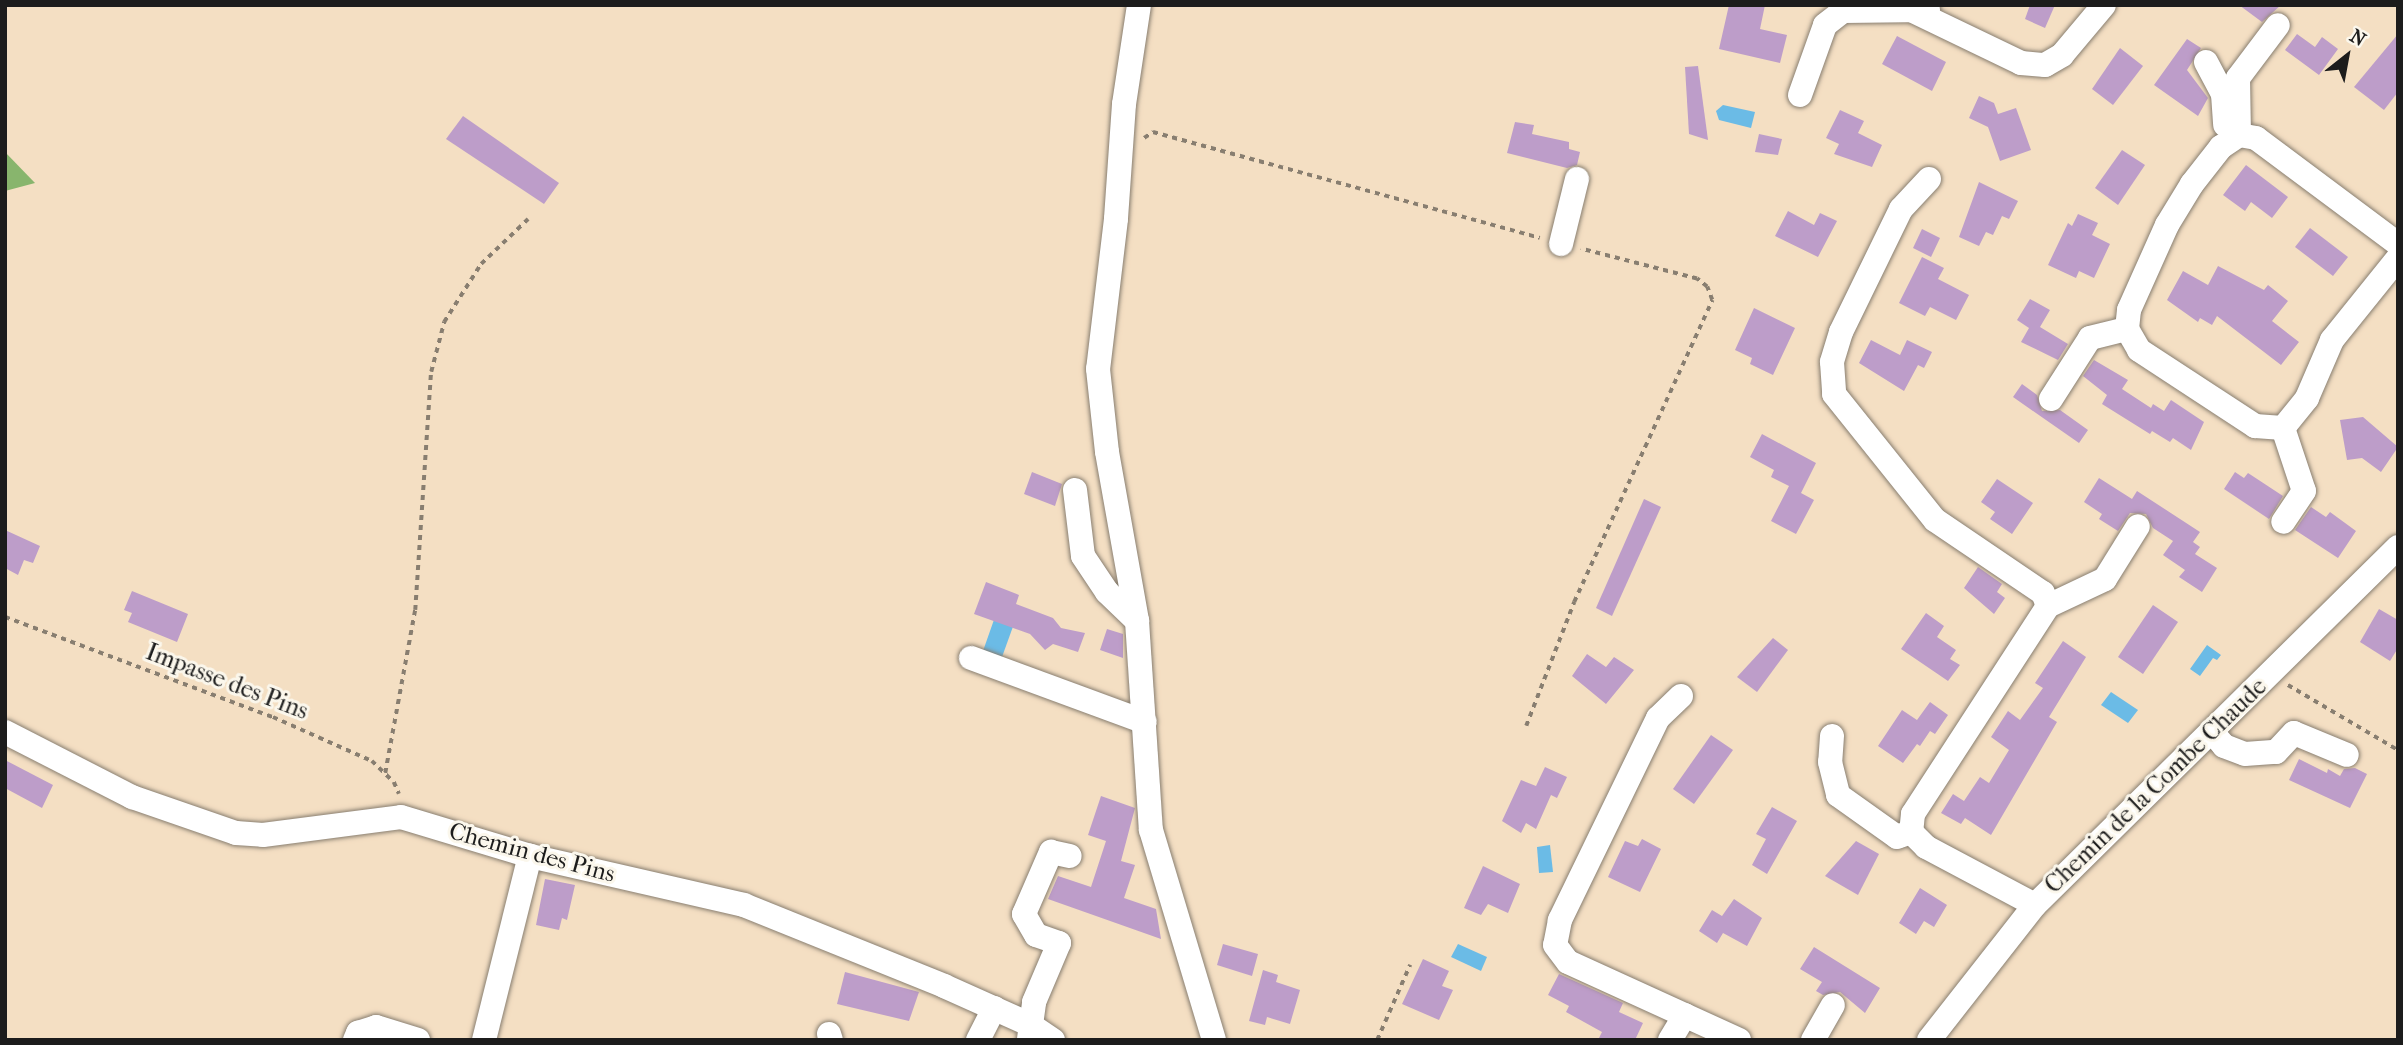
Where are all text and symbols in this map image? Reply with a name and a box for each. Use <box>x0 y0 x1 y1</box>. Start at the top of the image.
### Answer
north arrow <box>2312 21 2382 91</box>
text: N <box>2346 25 2370 51</box>
street label: Impasse des Pins <box>142 638 312 726</box>
street label: Chemin de la Combe Chaude <box>2039 672 2273 900</box>
street label: Chemin des Pins <box>446 817 618 889</box>

